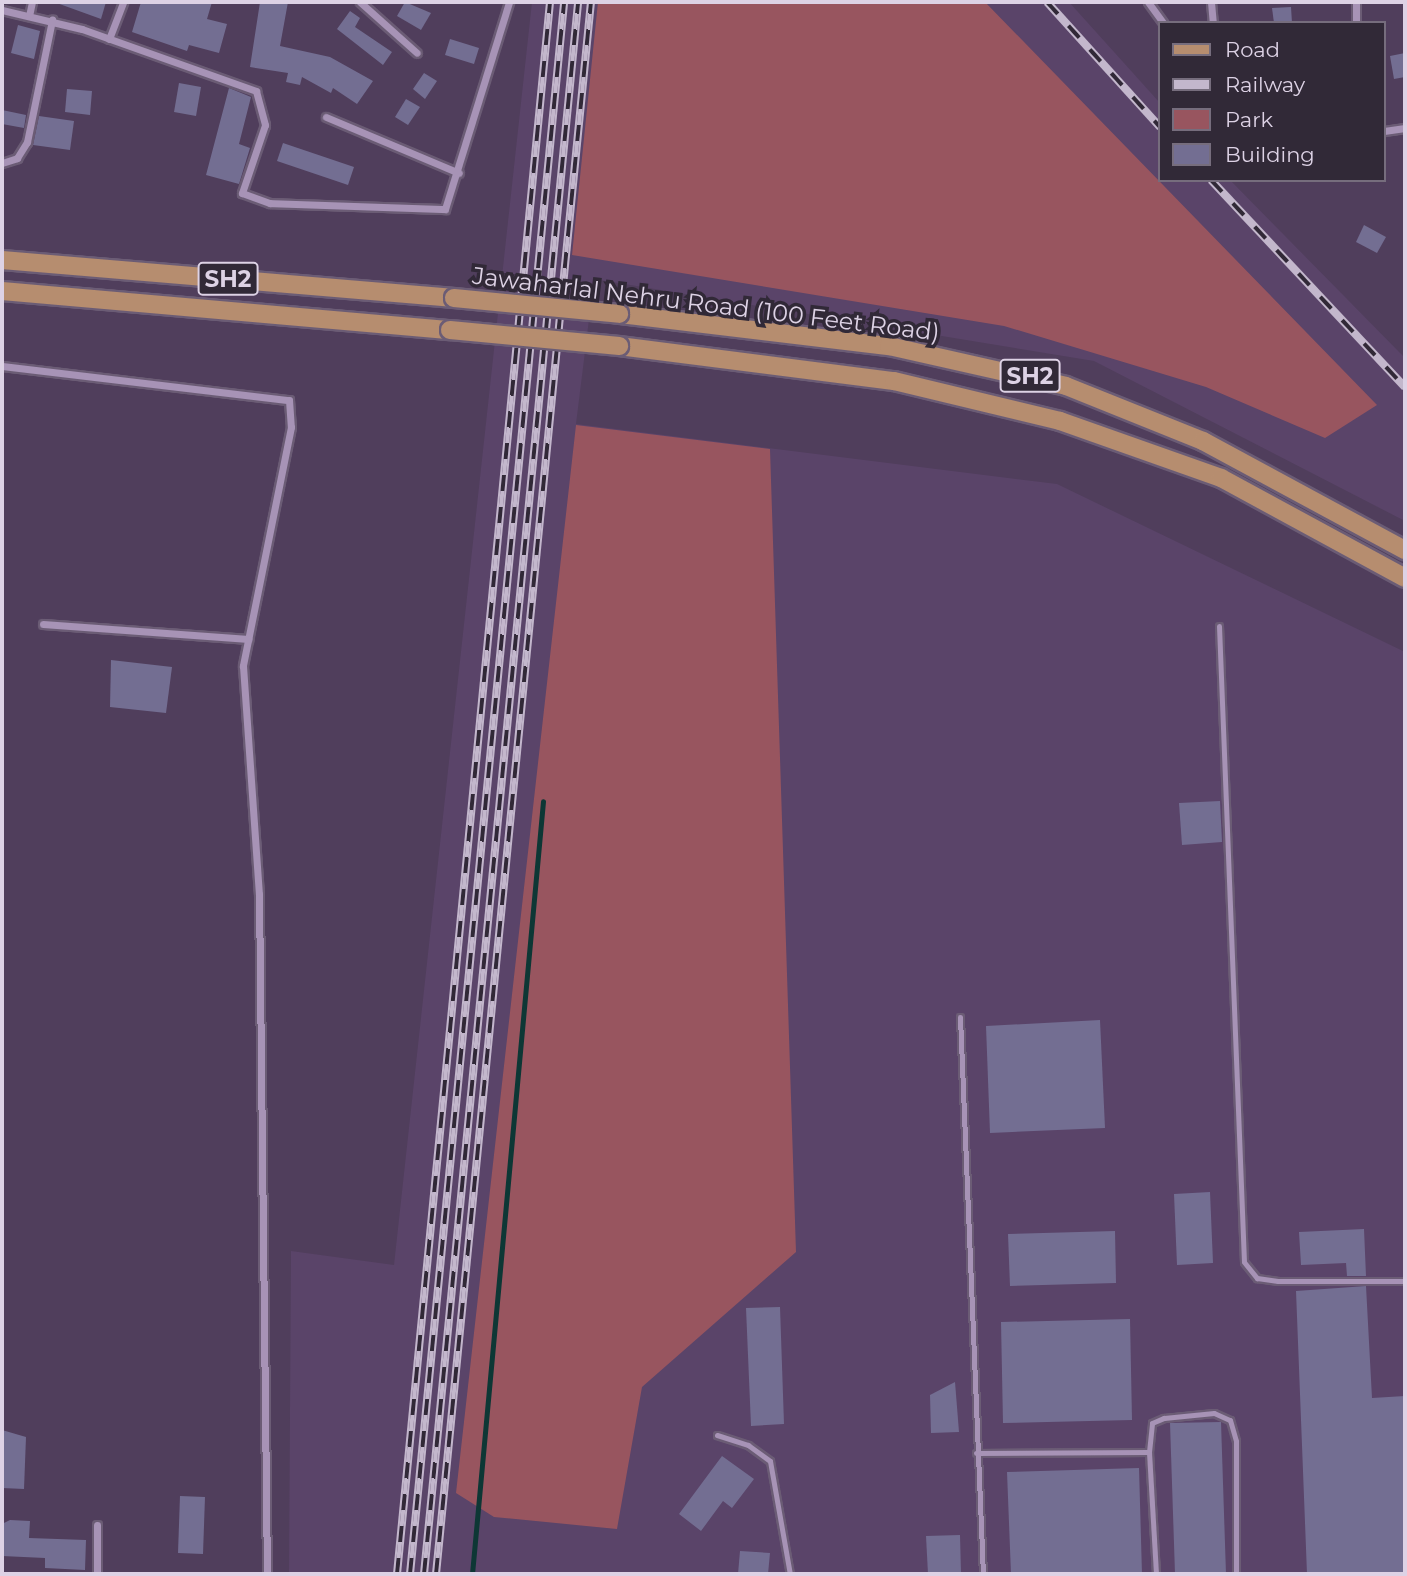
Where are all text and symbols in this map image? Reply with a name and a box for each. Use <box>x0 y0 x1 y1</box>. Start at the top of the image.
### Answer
legend <box>1158 21 1386 182</box>
text: Road <box>1225 37 1280 62</box>
text: Railway <box>1225 72 1305 97</box>
text: Park <box>1225 107 1273 132</box>
text: Building <box>1225 142 1315 167</box>
road number: SH2 <box>196 260 260 298</box>
street label: Jawaharlal Nehru Road (100 Feet Road) <box>471 261 941 347</box>
road number: SH2 <box>998 356 1062 396</box>

